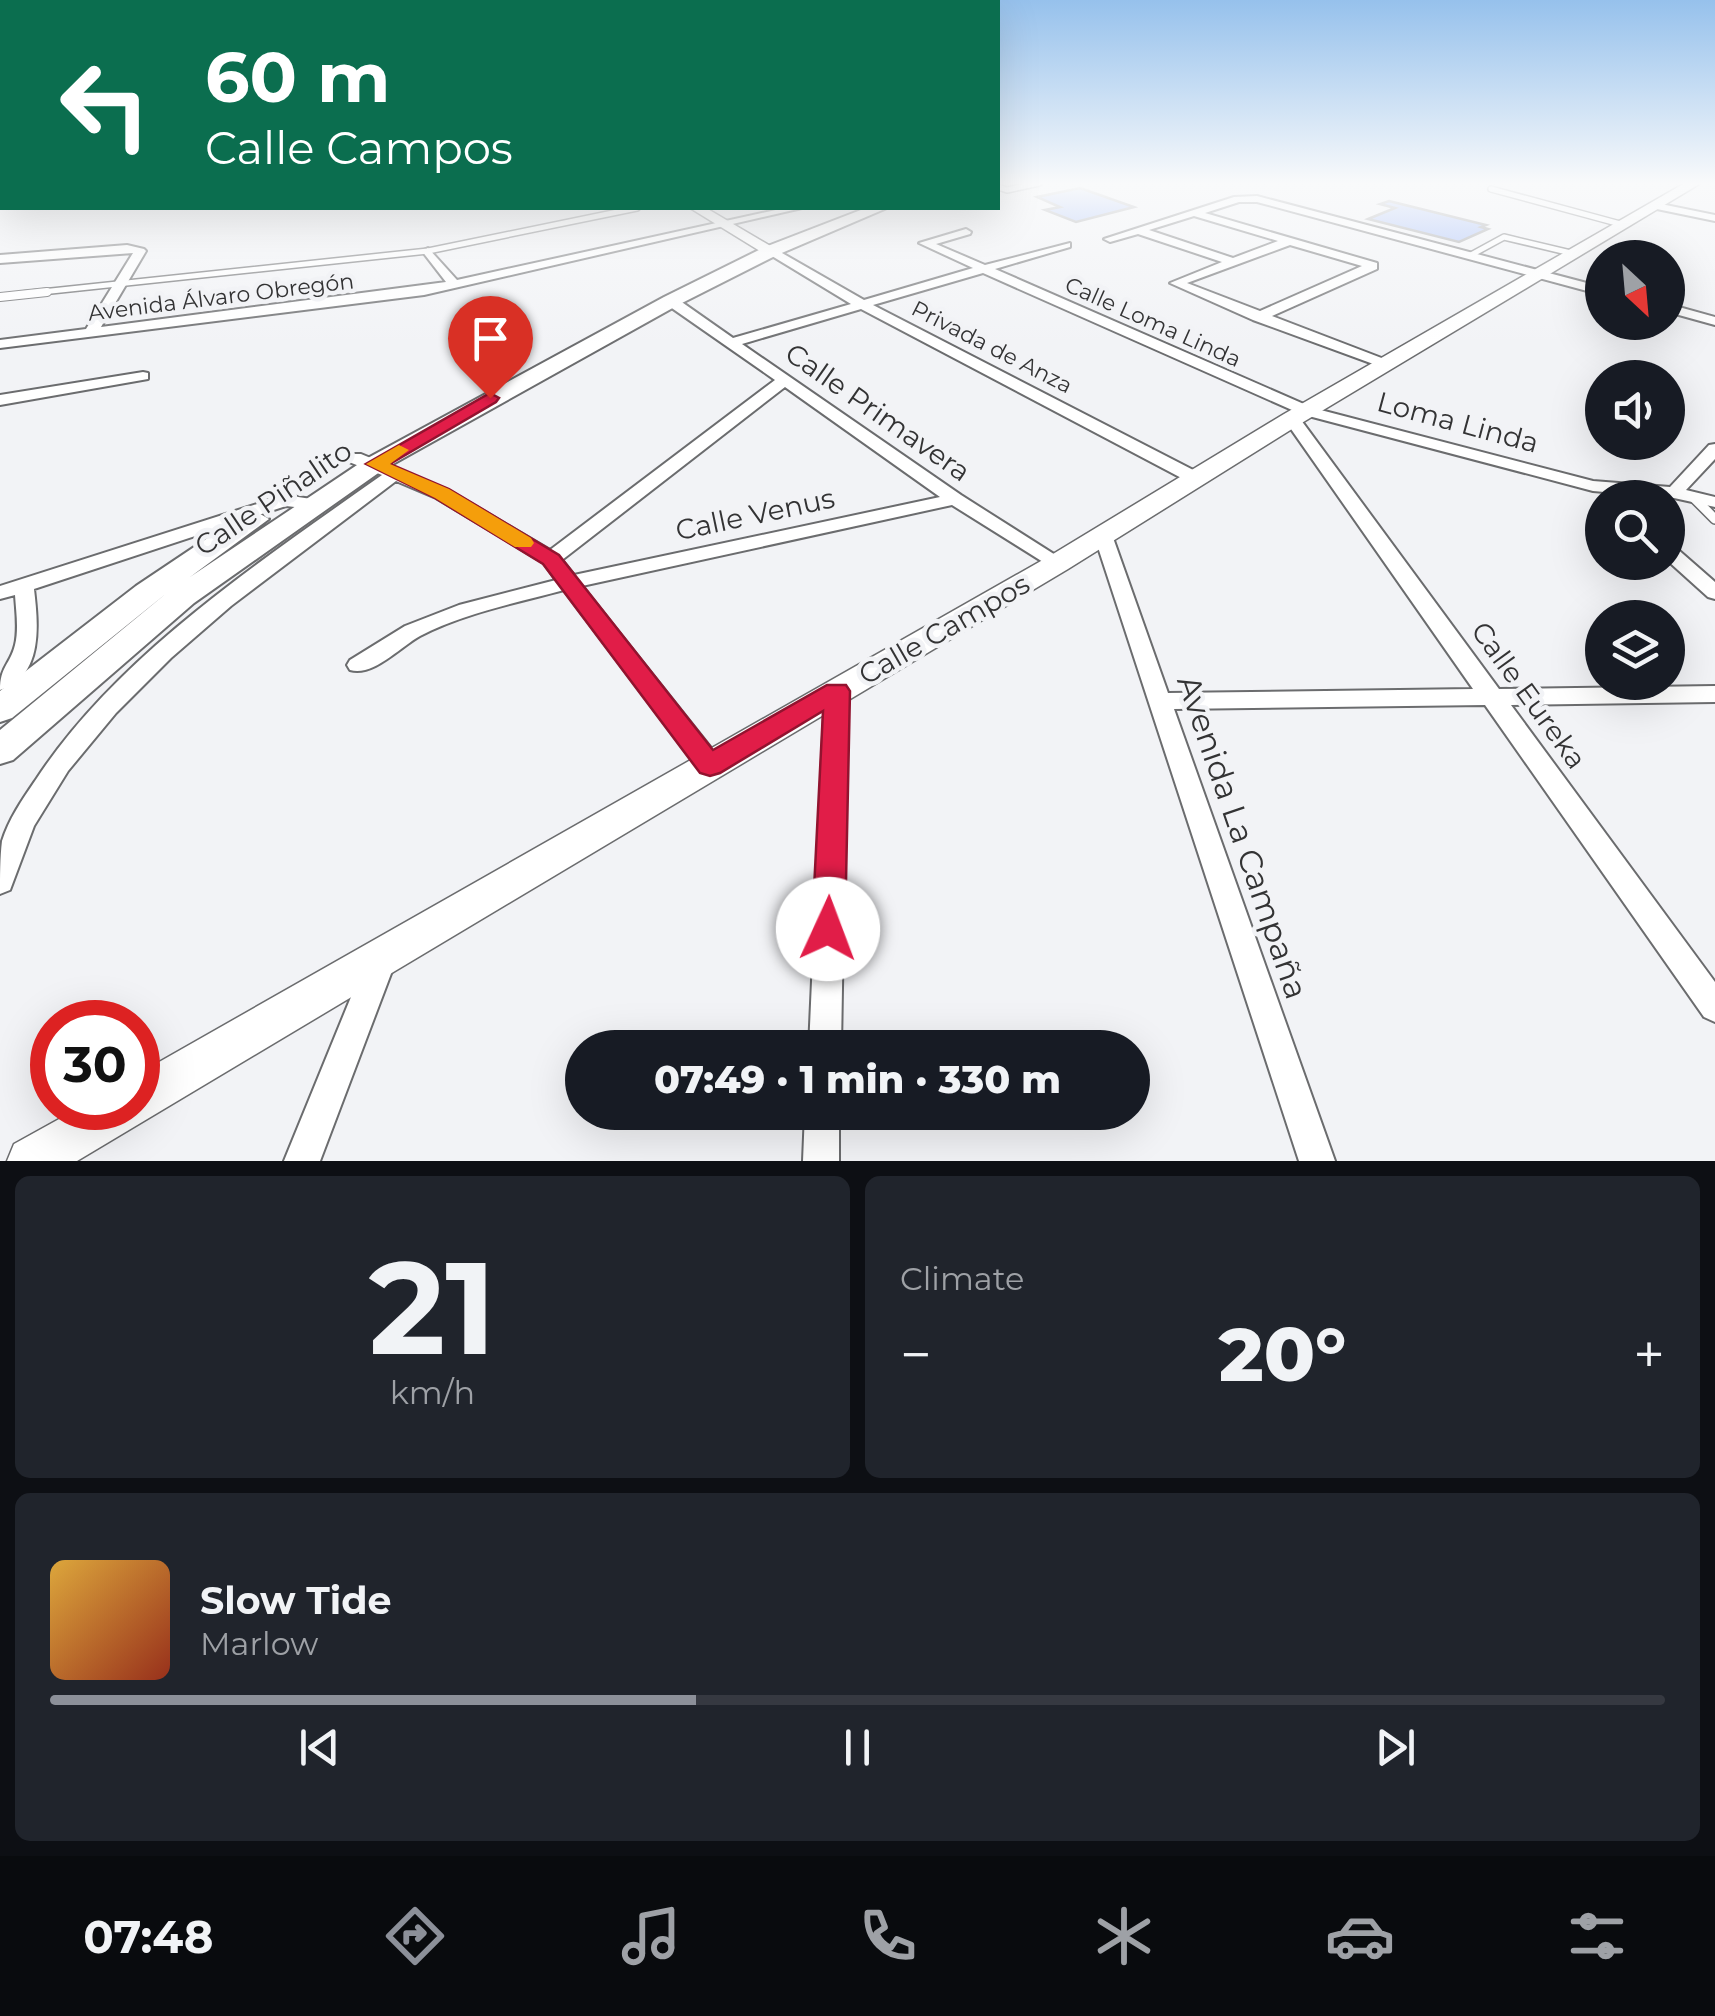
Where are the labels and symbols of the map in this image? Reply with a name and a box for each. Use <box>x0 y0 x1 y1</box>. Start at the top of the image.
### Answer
north arrow <box>1585 240 1685 340</box>
street label: Avenida Álvaro Obregón <box>86 267 356 327</box>
street label: Calle Loma Linda <box>1061 271 1245 373</box>
street label: Privada de Anza <box>907 295 1077 399</box>
pin <box>448 296 533 399</box>
street label: Calle Primavera <box>779 336 977 488</box>
street label: Loma Linda <box>1373 384 1543 460</box>
street label: Calle Piñalito <box>188 433 358 563</box>
street label: Calle Venus <box>672 481 838 547</box>
street label: Calle Campos <box>853 566 1035 692</box>
street label: Calle Eureka <box>1464 615 1594 775</box>
street label: Avenida La Campaña <box>1169 670 1317 1004</box>
position arrow <box>776 877 880 981</box>
speed limit sign: 30 <box>30 1000 160 1130</box>

